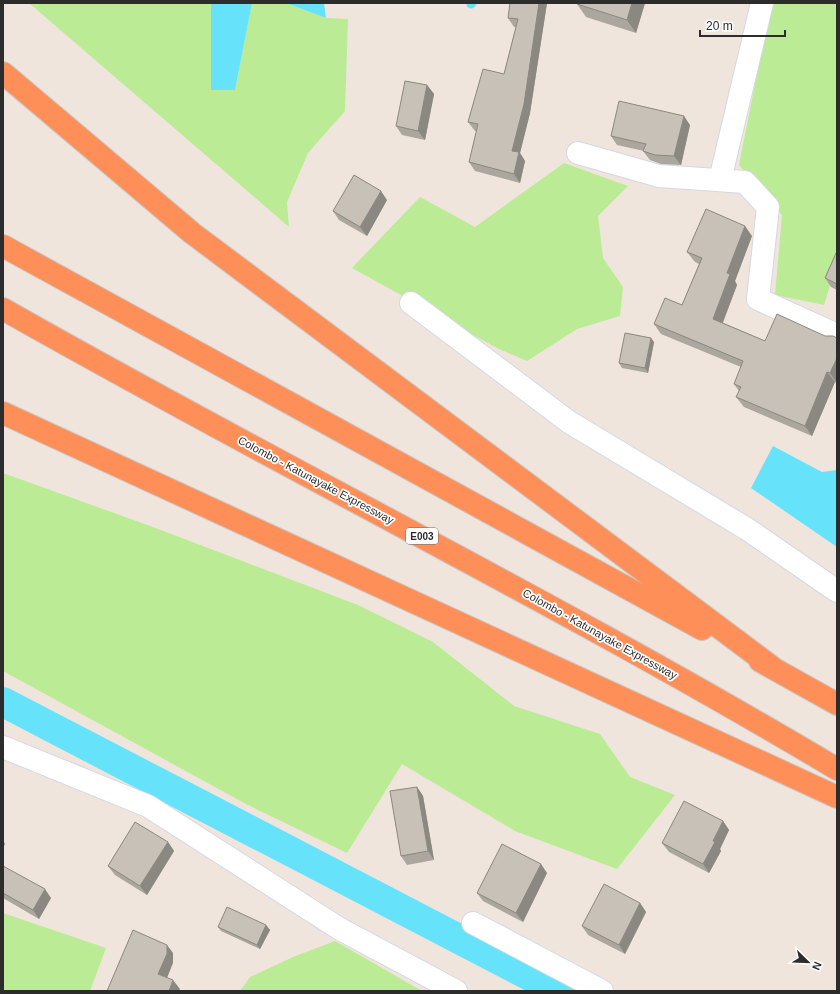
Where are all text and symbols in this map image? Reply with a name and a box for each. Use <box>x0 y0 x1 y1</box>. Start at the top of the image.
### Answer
scale bar <box>700 12 785 38</box>
text: 20 m <box>706 19 733 33</box>
street label: Colombo - Katunayake Expressway <box>236 434 396 526</box>
road number: E003 <box>406 528 438 544</box>
street label: Colombo - Katunayake Expressway <box>521 587 680 682</box>
north arrow <box>788 942 828 982</box>
text: N <box>810 960 824 972</box>

